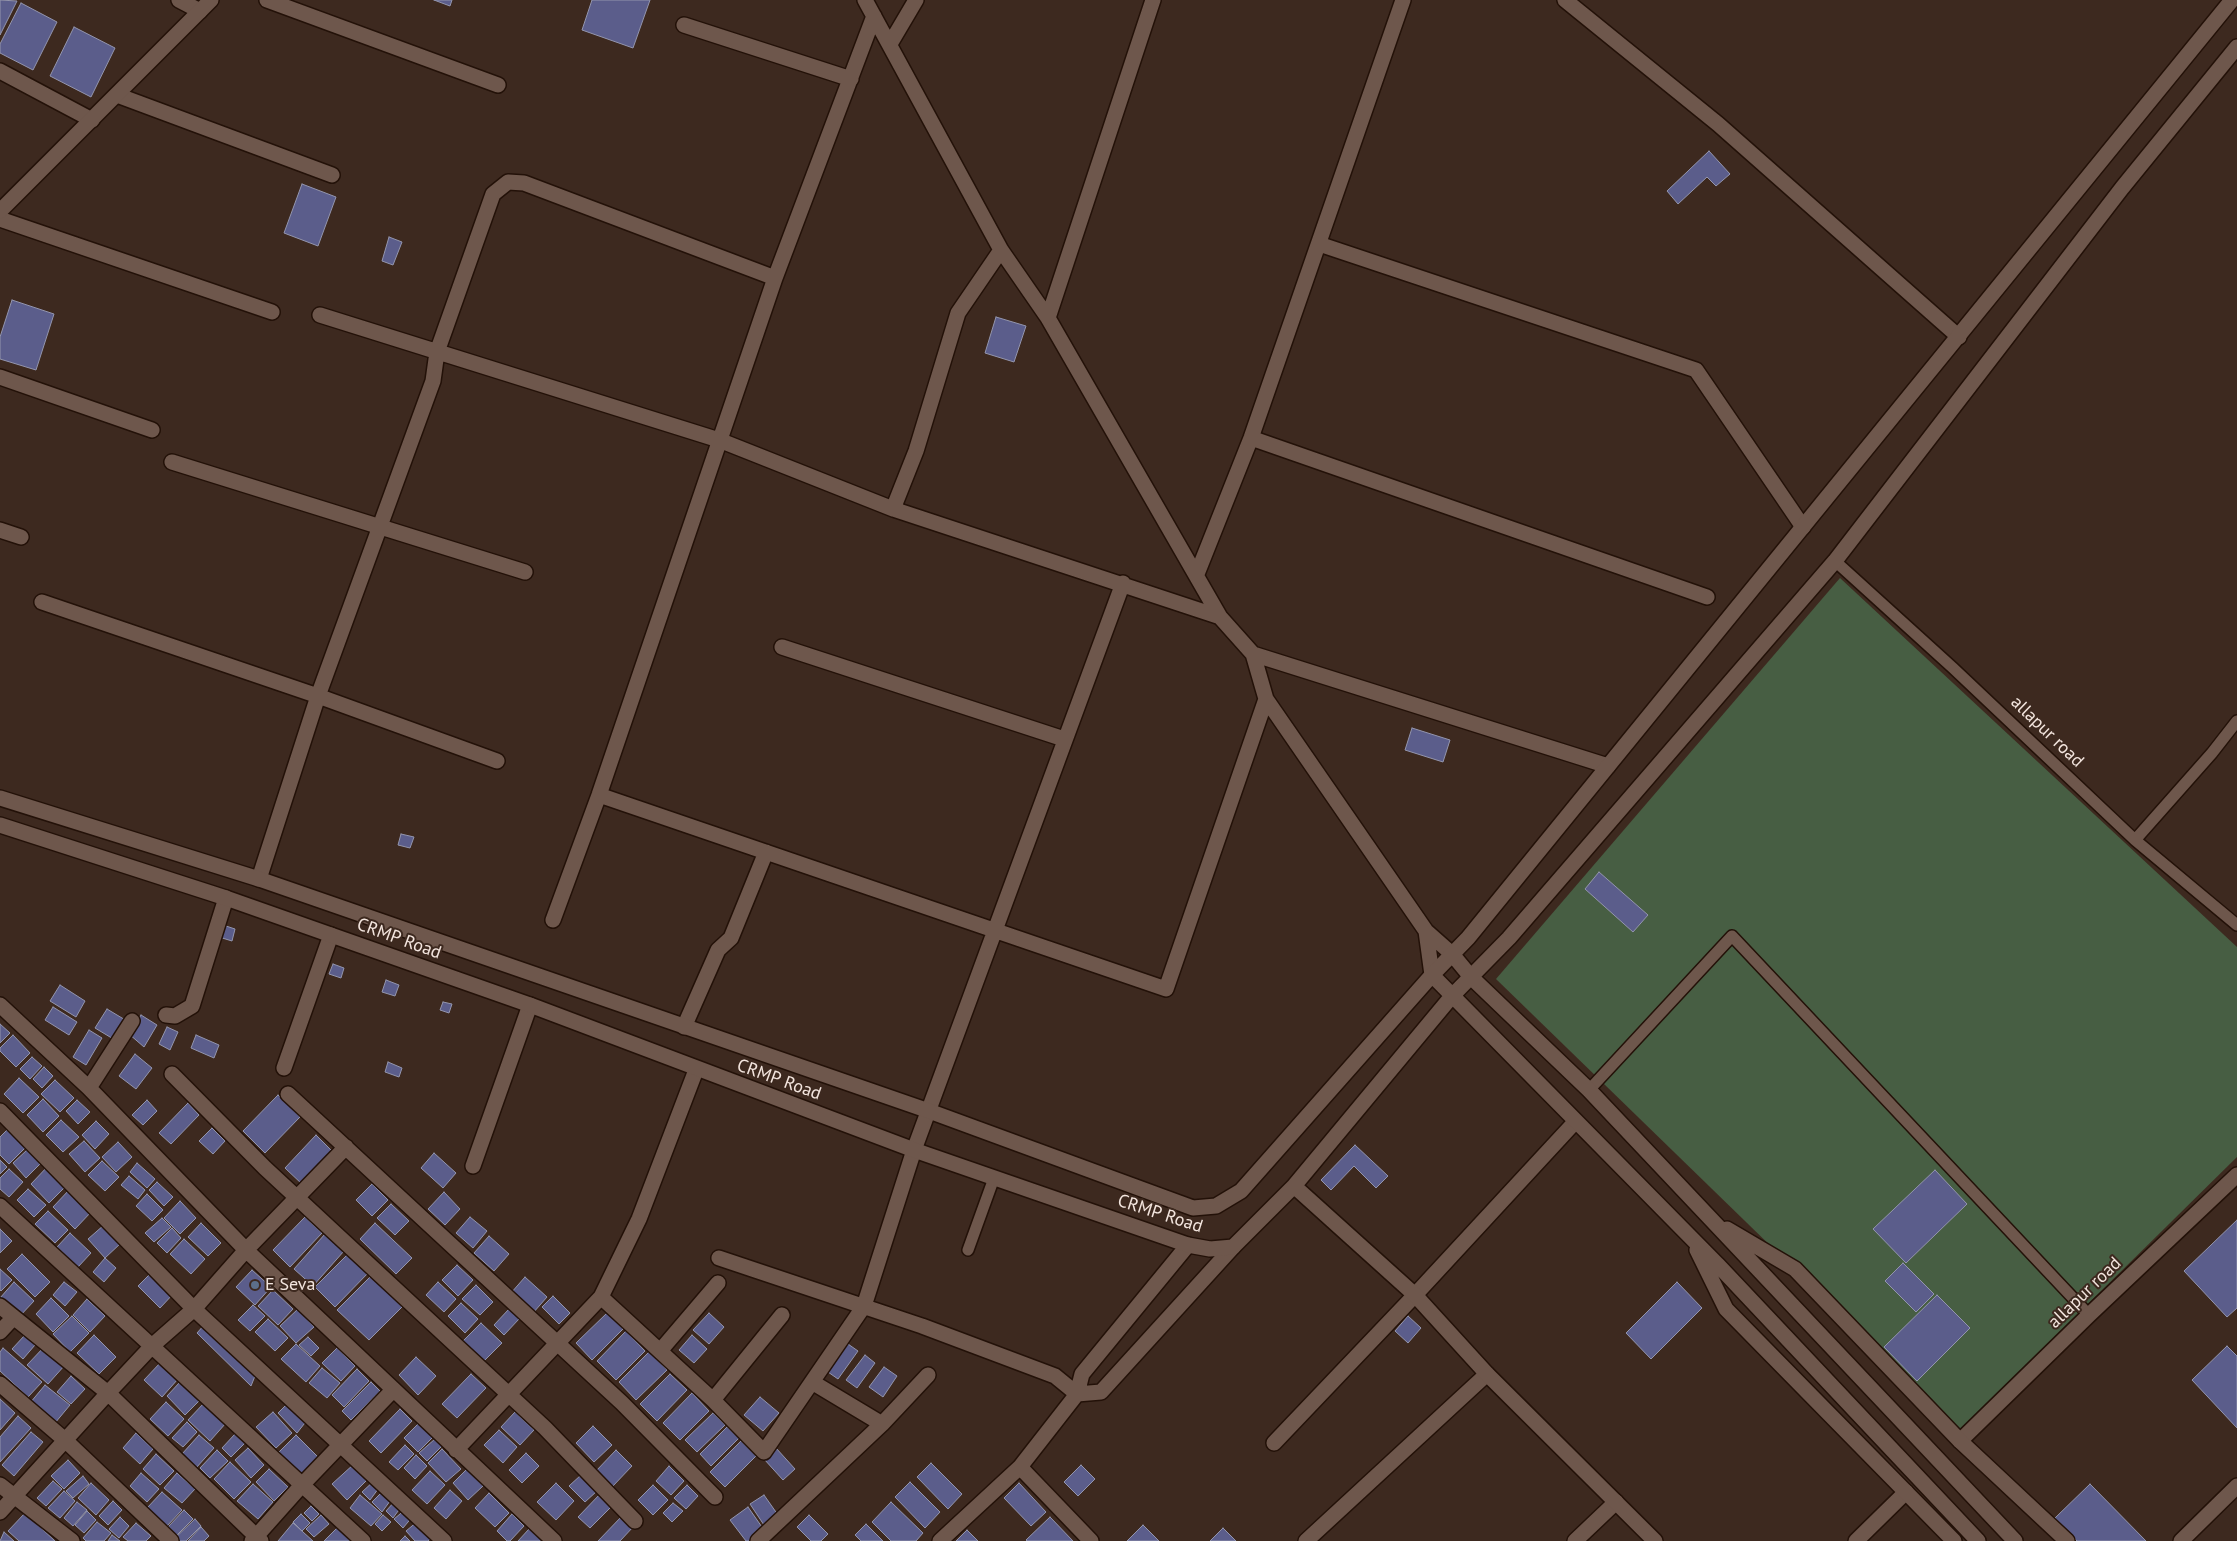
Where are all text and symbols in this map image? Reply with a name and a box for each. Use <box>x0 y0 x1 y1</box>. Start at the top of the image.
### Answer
street label: allapur road <box>2006 692 2088 772</box>
street label: CRMP Road <box>354 914 444 964</box>
street label: CRMP Road <box>734 1055 824 1105</box>
street label: CRMP Road <box>1115 1190 1205 1238</box>
street label: allapur road <box>2044 1253 2126 1333</box>
place label: E Seva <box>265 1274 315 1296</box>
marker: E Seva <box>249 1279 261 1291</box>

